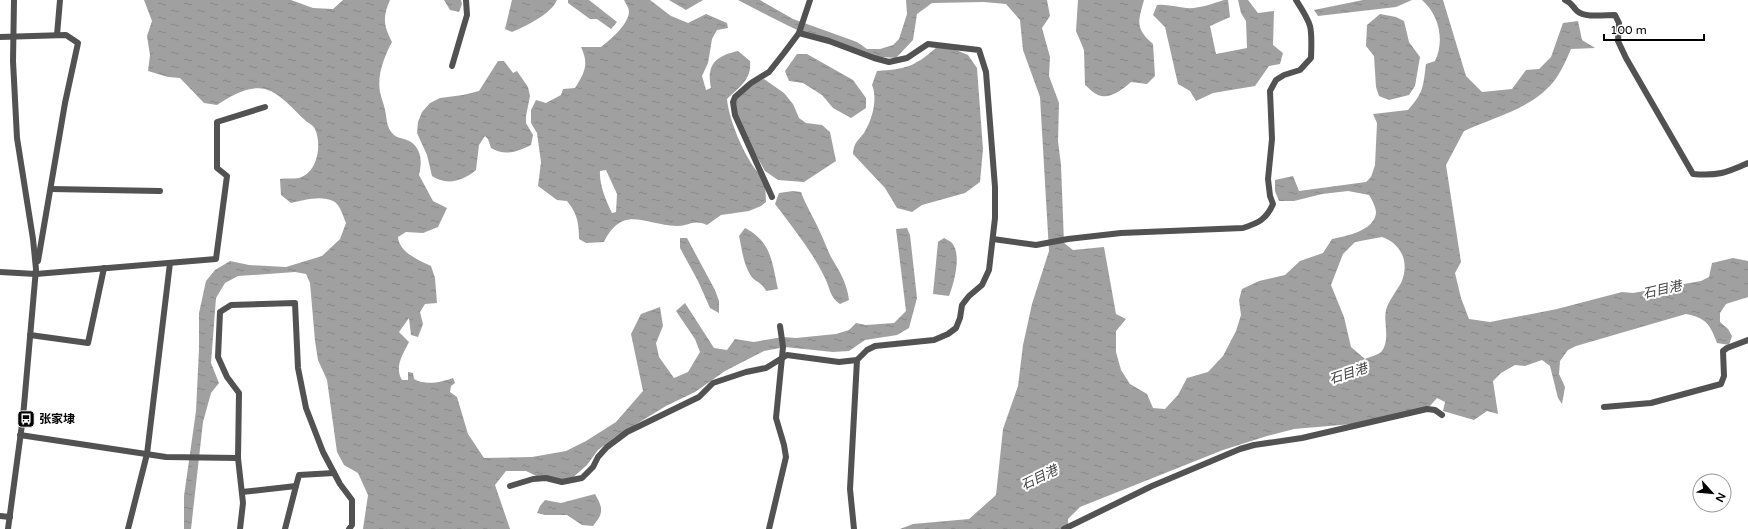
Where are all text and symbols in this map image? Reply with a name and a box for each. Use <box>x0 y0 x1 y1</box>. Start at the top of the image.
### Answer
scale bar <box>1604 16 1704 42</box>
text: 100 m <box>1610 23 1647 37</box>
water label: 石目港 <box>1641 277 1685 302</box>
water label: 石目港 <box>1327 360 1371 388</box>
bus stop icon: 张家埭 <box>16 409 36 429</box>
place label: 张家埭 <box>39 412 75 426</box>
water label: 石目港 <box>1018 461 1062 494</box>
north arrow <box>1692 473 1732 513</box>
text: N <box>1713 490 1728 504</box>

